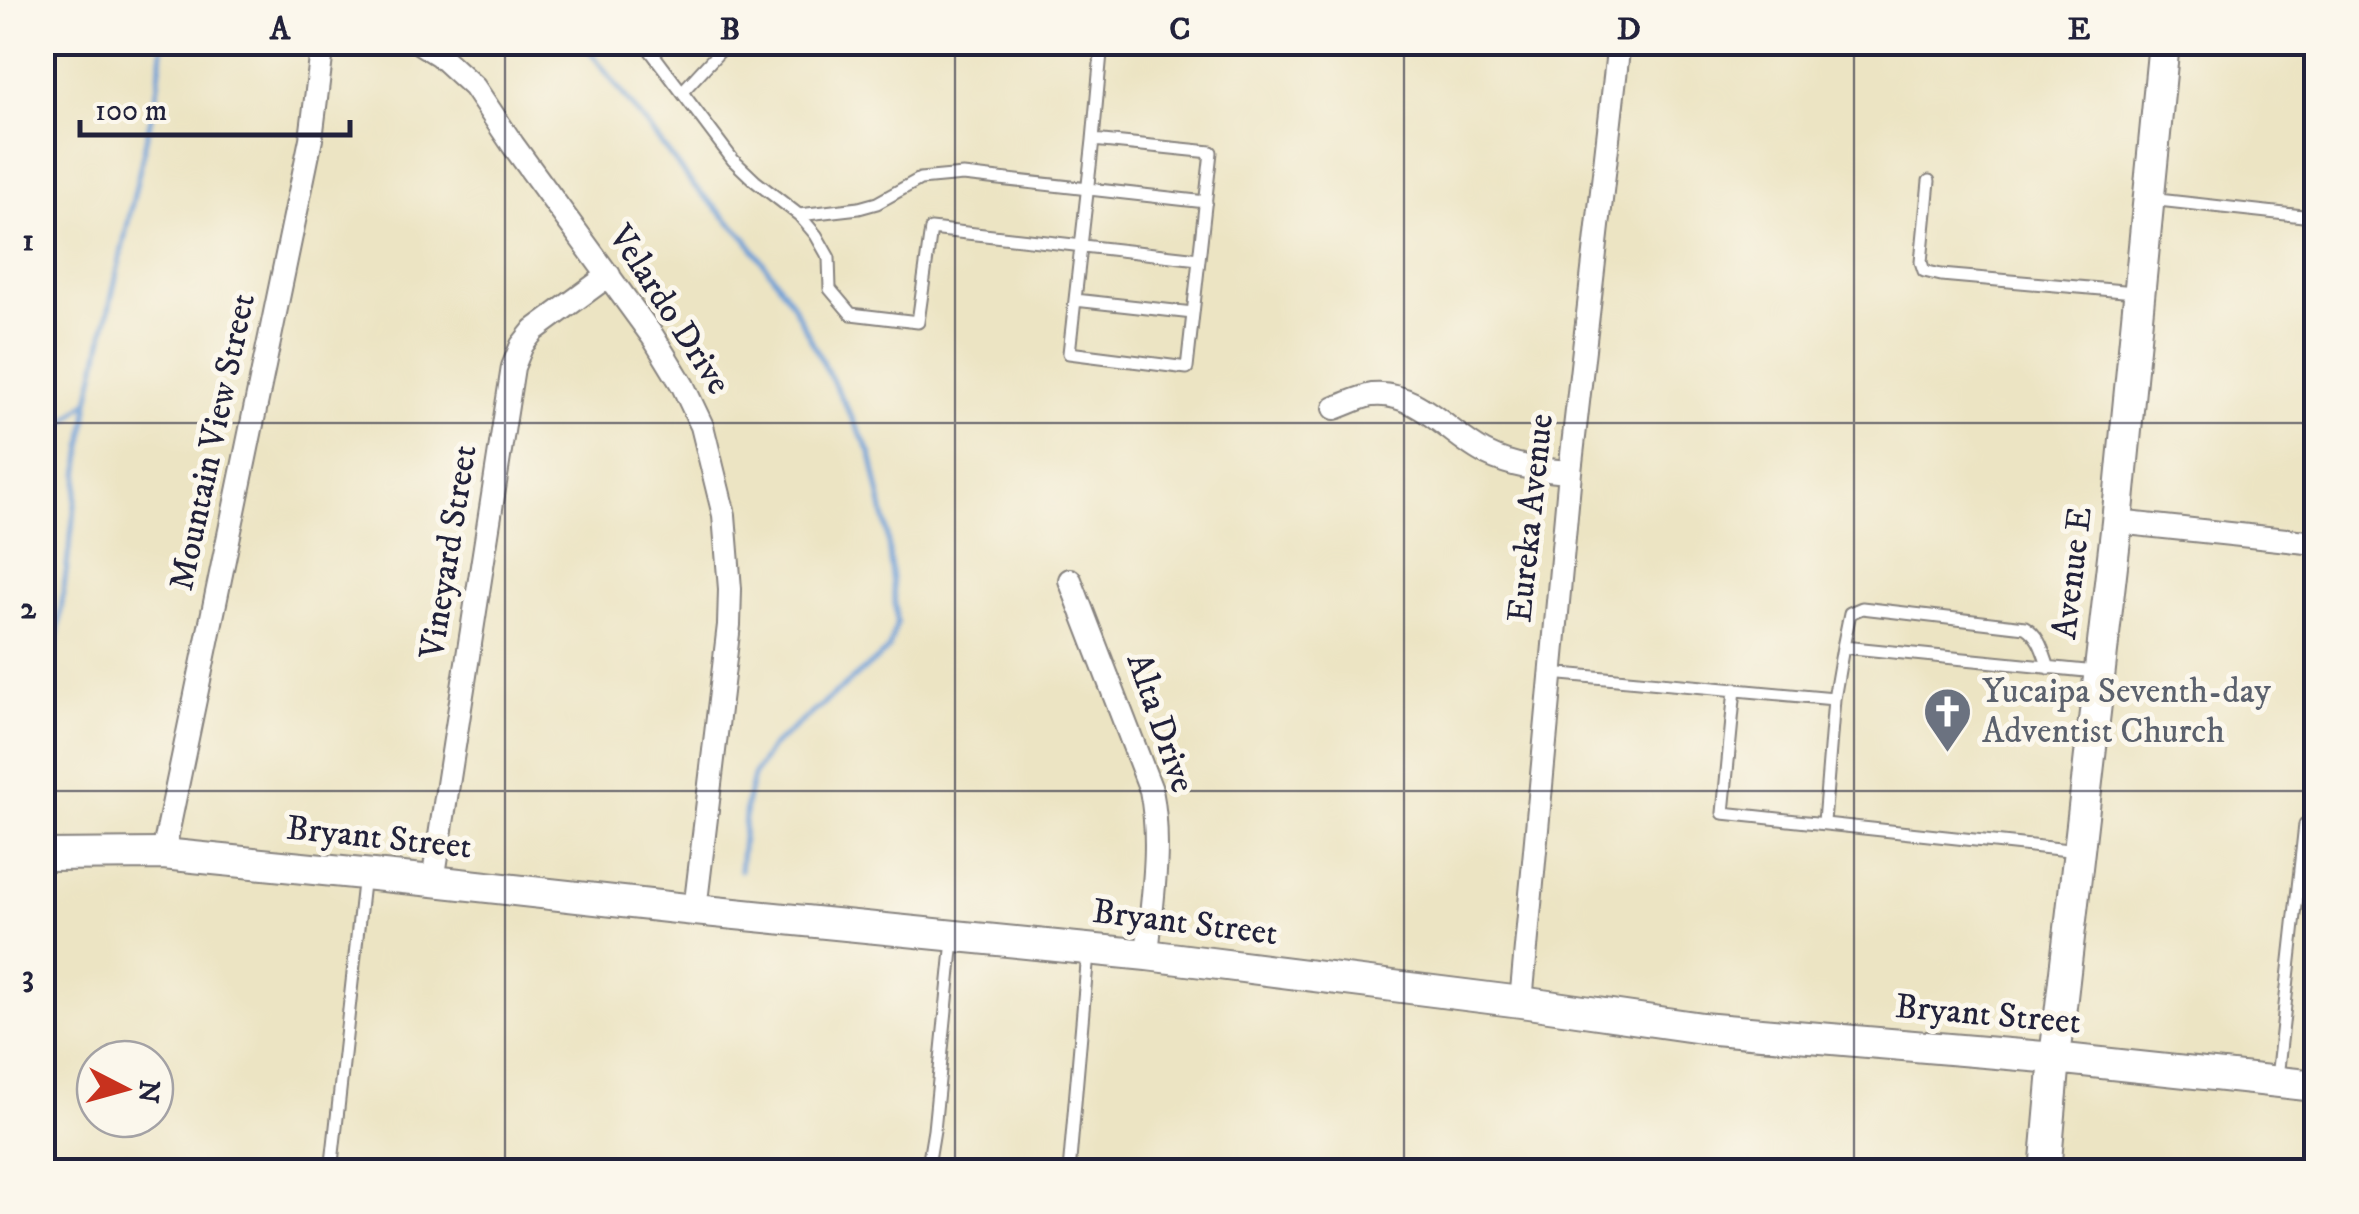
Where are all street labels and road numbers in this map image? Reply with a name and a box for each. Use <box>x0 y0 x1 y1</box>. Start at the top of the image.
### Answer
street label: Velardo Drive <box>597 216 740 403</box>
street label: Mountain View Street <box>160 290 266 594</box>
street label: Eureka Avenue <box>1498 411 1564 625</box>
street label: Vineyard Street <box>410 442 488 663</box>
street label: Avenue E <box>2043 504 2103 642</box>
street label: Alta Drive <box>1116 648 1204 798</box>
street label: Bryant Street <box>284 806 474 870</box>
street label: Bryant Street <box>1090 890 1280 956</box>
street label: Bryant Street <box>1893 985 2083 1045</box>

